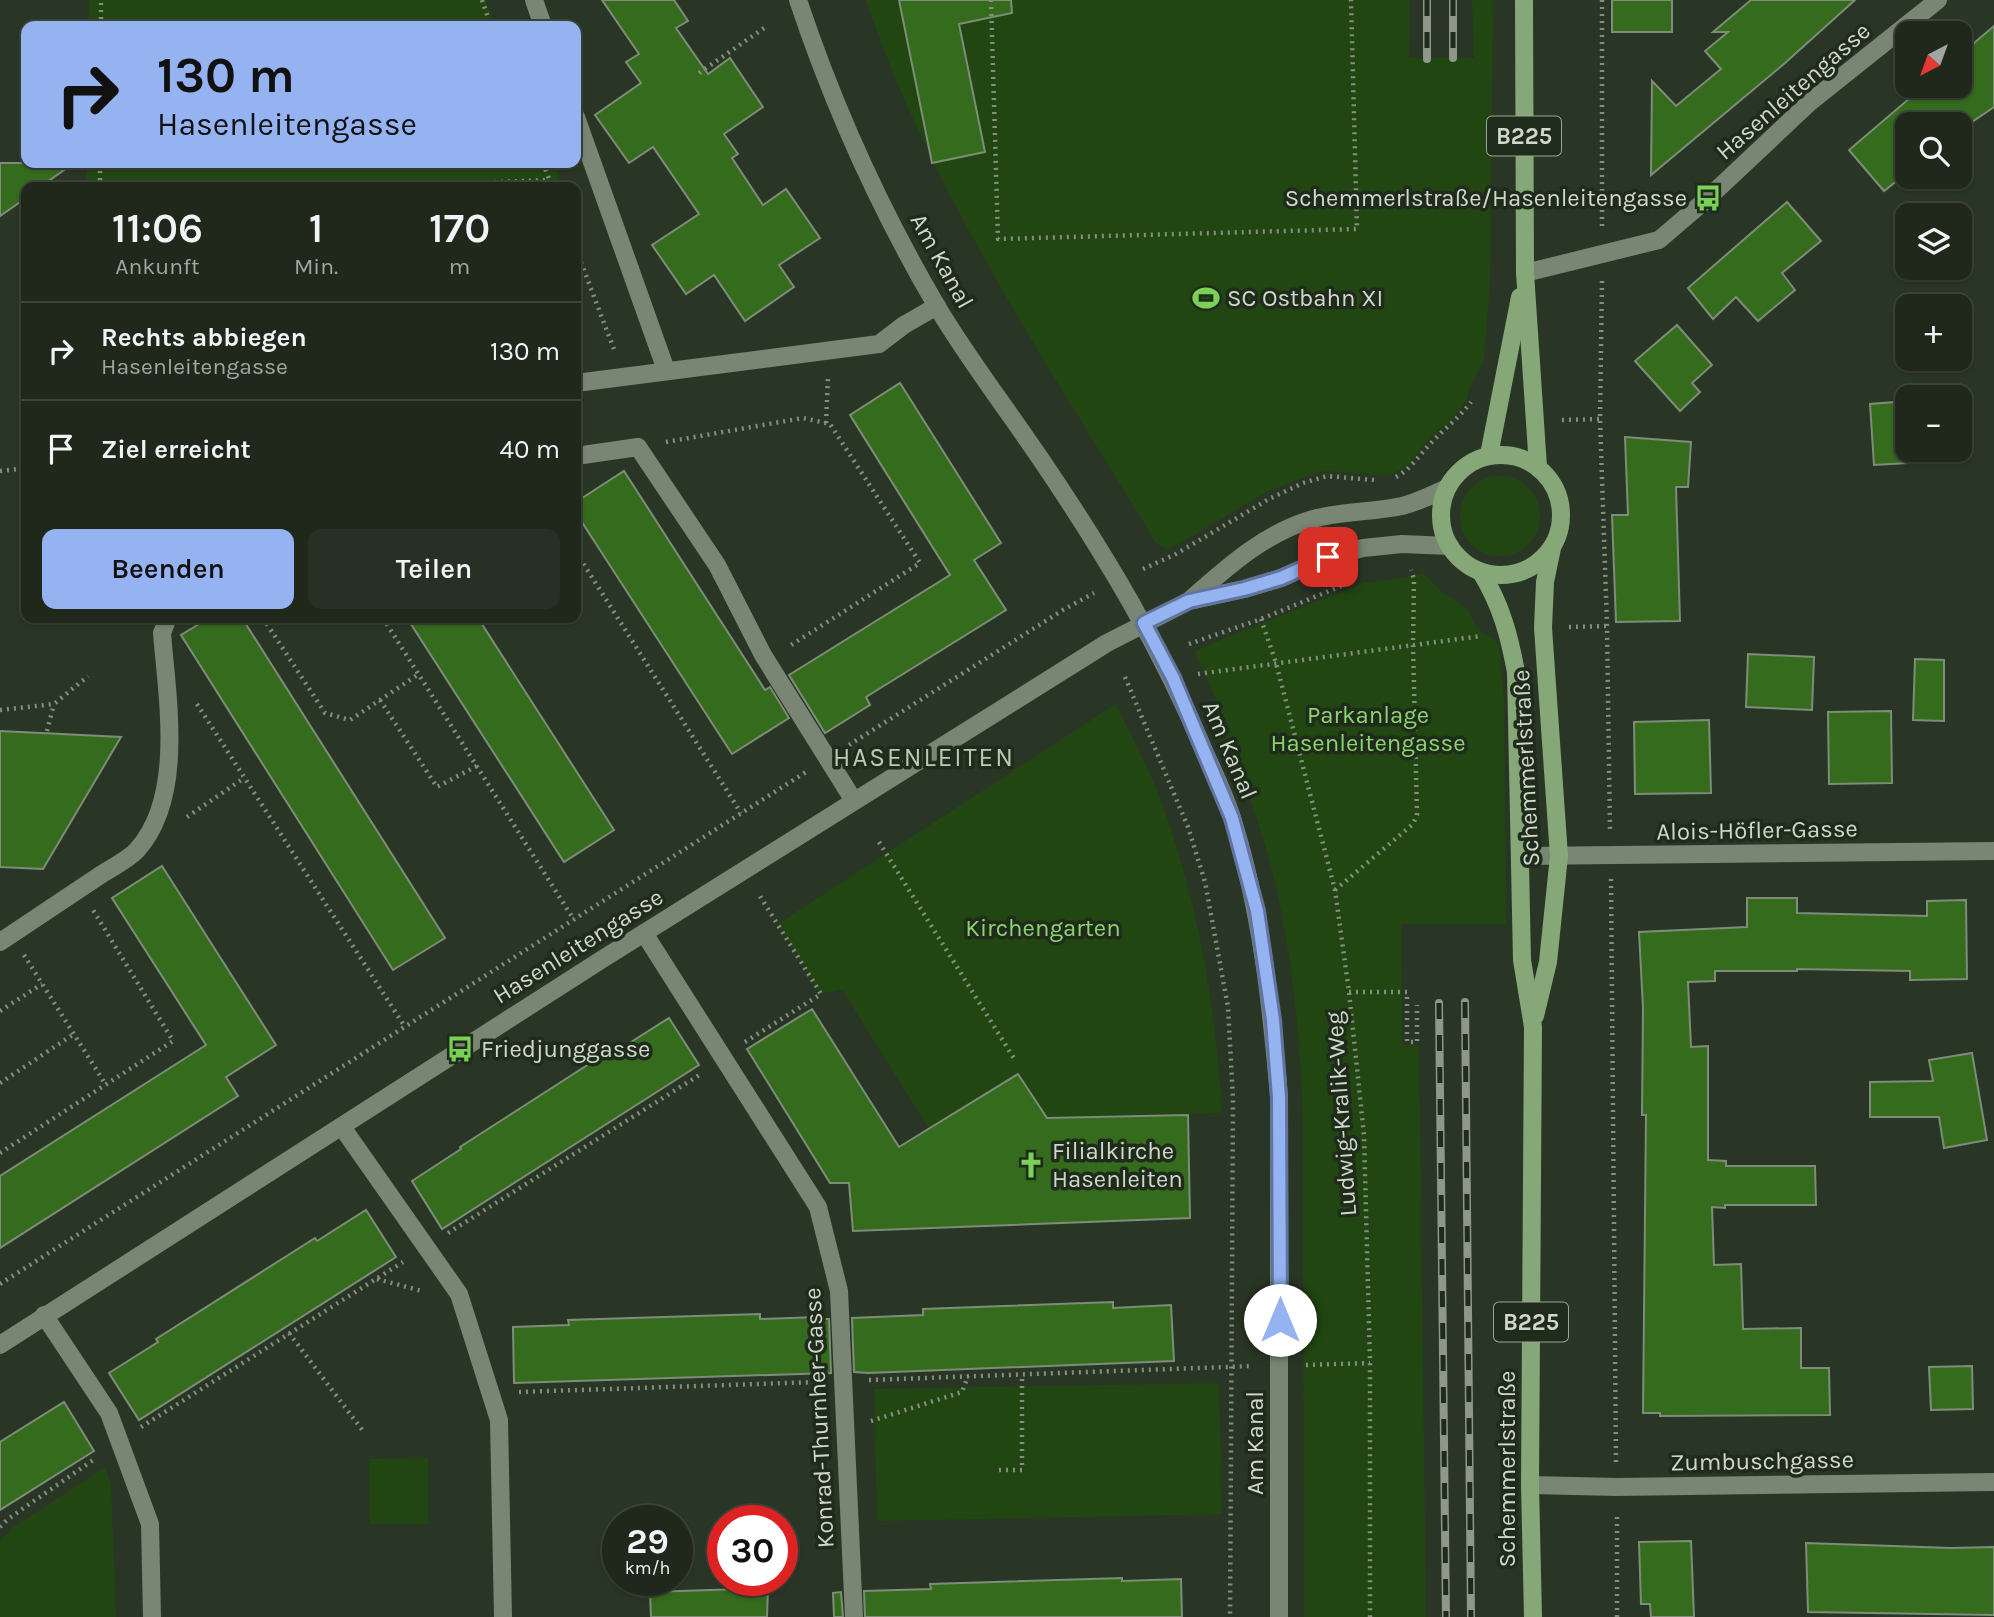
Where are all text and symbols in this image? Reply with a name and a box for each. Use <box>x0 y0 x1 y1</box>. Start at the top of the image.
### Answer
street label: Hasenleitengasse <box>1710 16 1876 166</box>
north arrow <box>1895 21 1972 98</box>
map controls <box>1895 21 1972 462</box>
text: 130 m <box>157 47 295 104</box>
icon: right <box>42 49 133 140</box>
text: Hasenleitengasse <box>157 106 417 143</box>
button: search <box>1895 112 1972 189</box>
road number: B225 <box>1487 116 1561 155</box>
bus stop icon: Schemmerlstraße/Hasenleitengasse <box>1693 183 1723 213</box>
place label: Schemmerlstraße/Hasenleitengasse <box>1285 184 1687 212</box>
text: 11:06 <box>112 203 203 253</box>
text: 1 <box>309 203 323 253</box>
text: 170 <box>429 203 490 253</box>
button: layers <box>1895 203 1972 280</box>
street label: Am Kanal <box>905 209 979 313</box>
text: Ankunft <box>115 253 200 280</box>
text: Min. <box>294 253 338 280</box>
text: m <box>449 253 470 280</box>
sports icon: SC Ostbahn XI <box>1191 283 1221 313</box>
place label: SC Ostbahn XI <box>1227 284 1383 312</box>
button: + <box>1895 294 1972 371</box>
text: Rechts abbiegen <box>101 322 307 353</box>
icon: right <box>42 332 80 370</box>
text: 130 m <box>490 336 560 367</box>
text: Hasenleitengasse <box>101 353 288 380</box>
button: − <box>1895 385 1972 462</box>
icon: arrive <box>42 430 80 468</box>
text: Ziel erreicht <box>101 434 251 465</box>
text: 40 m <box>500 434 560 465</box>
pin <box>1298 527 1358 587</box>
button: Beenden <box>42 529 294 609</box>
button: Teilen <box>308 529 560 609</box>
icon: arrive <box>1309 538 1347 576</box>
street label: Schemmerlstraße <box>1507 669 1545 867</box>
street label: Am Kanal <box>1197 697 1263 803</box>
park label: Parkanlage Hasenleitengasse <box>1270 701 1466 757</box>
district label: HASENLEITEN <box>833 742 1015 773</box>
street label: Alois-Höfler-Gasse <box>1656 814 1858 846</box>
street label: Hasenleitengasse <box>488 882 668 1010</box>
park label: Kirchengarten <box>965 914 1121 942</box>
street label: Ludwig-Kralik-Weg <box>1320 1010 1362 1217</box>
bus stop icon: Friedjunggasse <box>445 1034 475 1064</box>
place label: Friedjunggasse <box>481 1035 650 1063</box>
place label: Filialkirche Hasenleiten <box>1052 1137 1183 1193</box>
church icon: Filialkirche Hasenleiten <box>1016 1150 1046 1180</box>
position arrow <box>1243 1283 1317 1357</box>
street label: Konrad-Thurnher-Gasse <box>798 1287 840 1549</box>
road number: B225 <box>1494 1302 1568 1342</box>
street label: Schemmerlstraße <box>1493 1371 1521 1567</box>
street label: Am Kanal <box>1241 1391 1269 1495</box>
street label: Zumbuschgasse <box>1670 1445 1854 1477</box>
speed limit sign: 30 <box>707 1505 798 1596</box>
text: 29 <box>626 1521 669 1562</box>
text: km/h <box>625 1557 670 1579</box>

